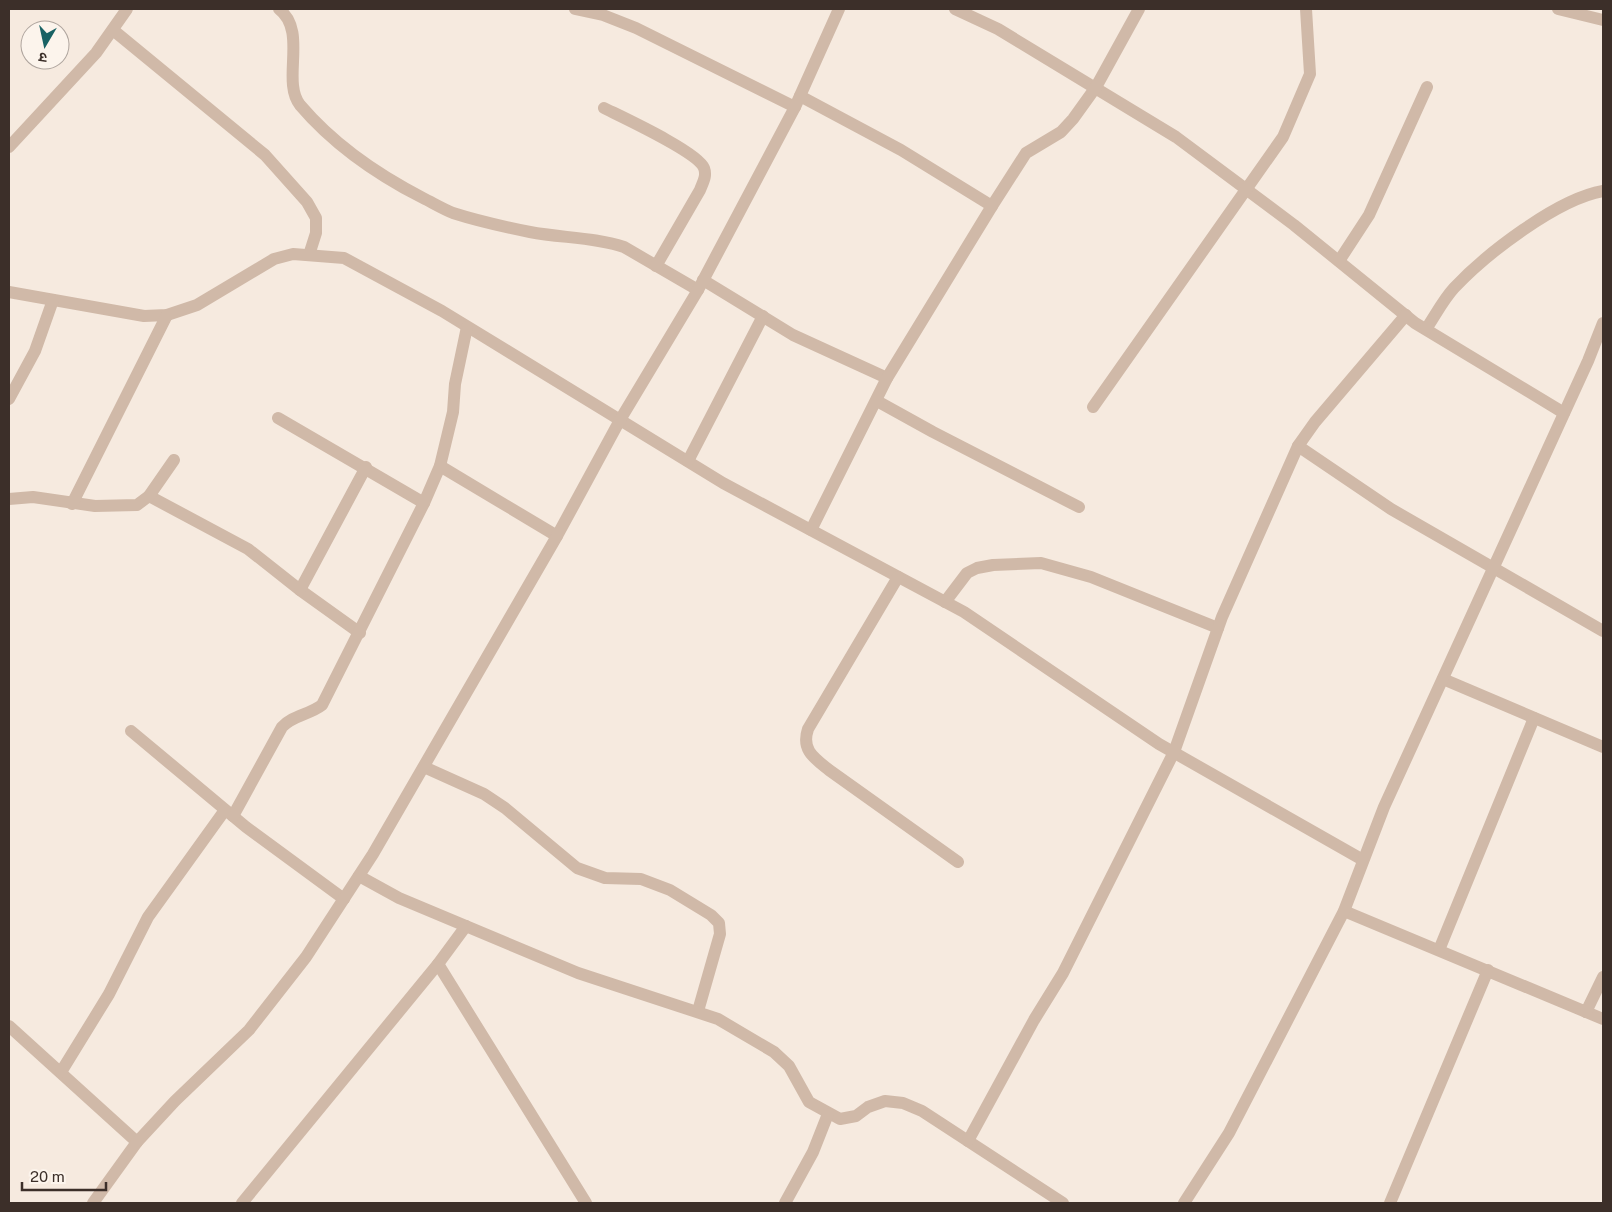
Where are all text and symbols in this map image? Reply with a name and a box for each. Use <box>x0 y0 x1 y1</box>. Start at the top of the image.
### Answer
north arrow <box>20 20 70 70</box>
text: उ <box>37 49 48 66</box>
scale bar <box>22 1160 106 1192</box>
text: 20 m <box>30 1168 65 1185</box>

